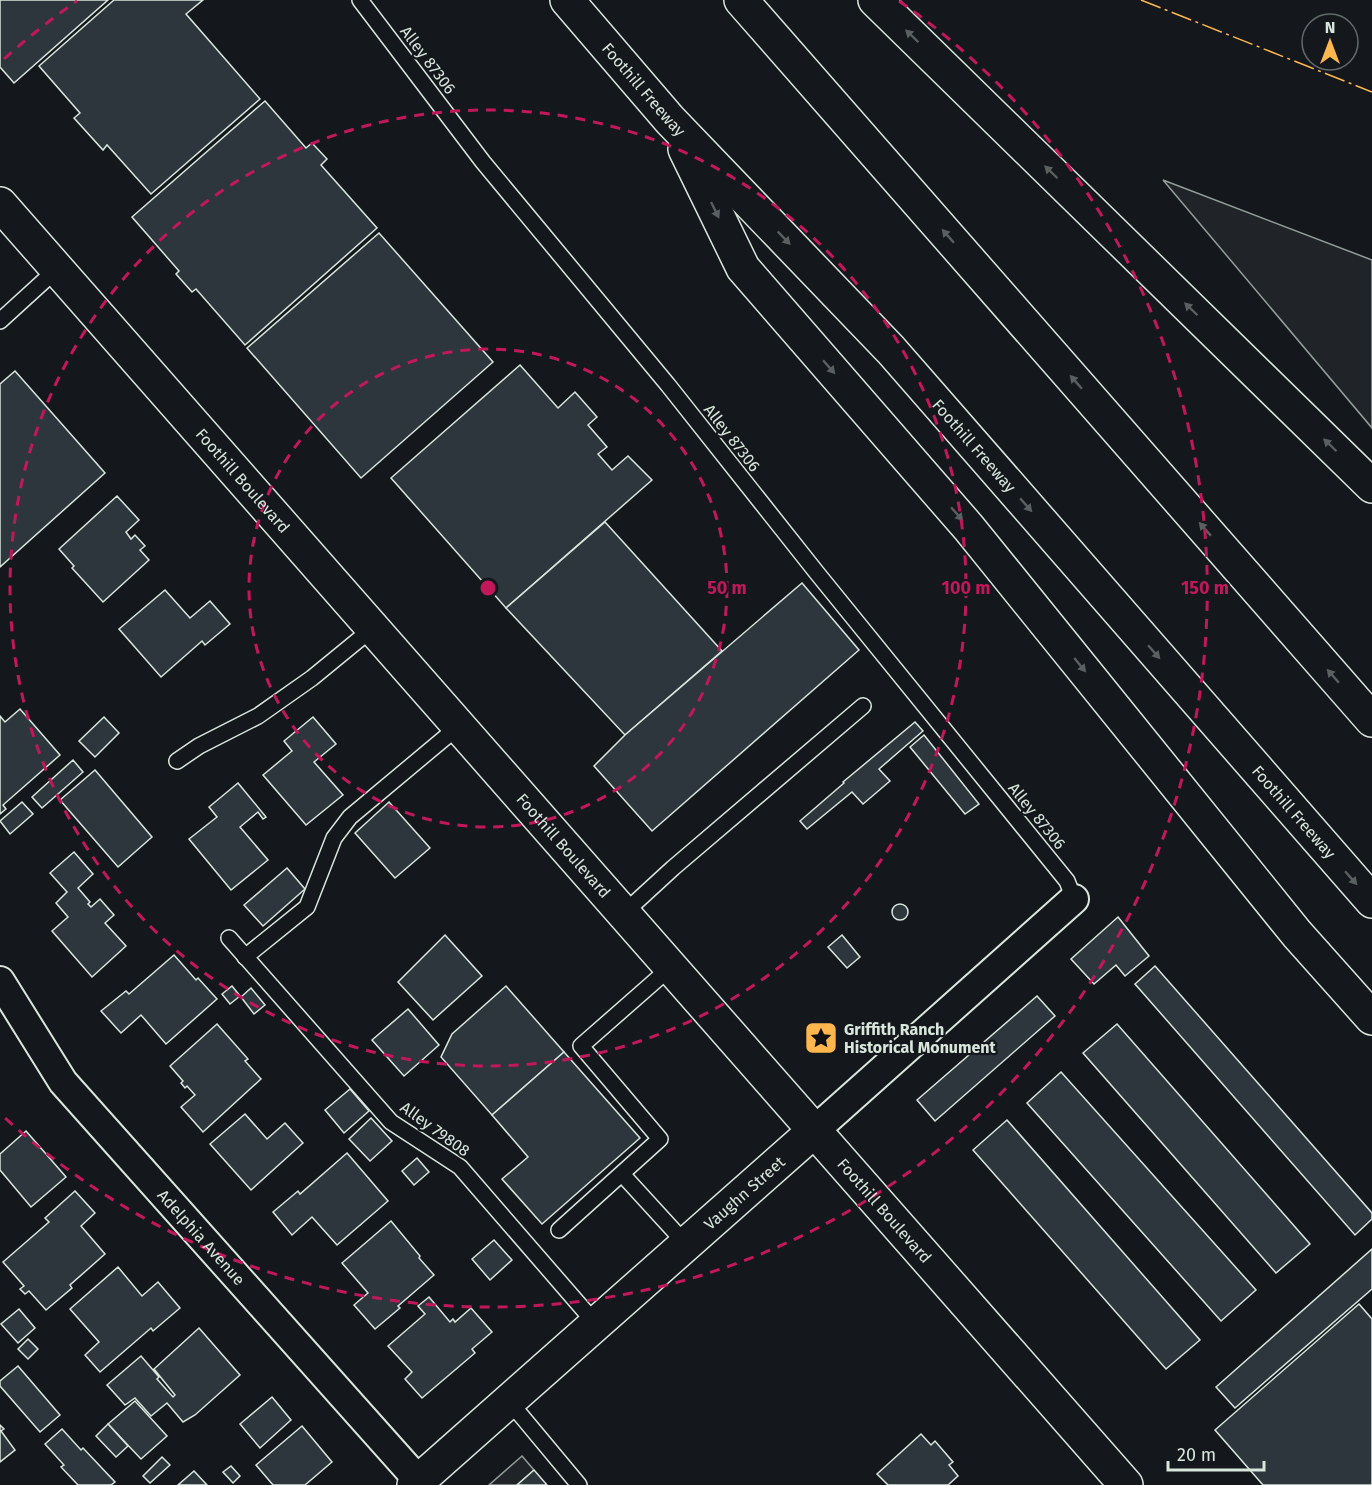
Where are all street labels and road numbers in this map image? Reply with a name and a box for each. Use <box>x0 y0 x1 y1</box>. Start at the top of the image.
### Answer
street label: Alley 87306 <box>396 22 460 98</box>
street label: Foothill Freeway <box>598 39 690 140</box>
street label: Foothill Freeway <box>929 395 1020 496</box>
street label: Alley 87306 <box>700 401 764 475</box>
street label: Foothill Boulevard <box>192 424 294 536</box>
street label: Foothill Freeway <box>1248 761 1340 862</box>
street label: Alley 87306 <box>1004 779 1070 853</box>
street label: Foothill Boulevard <box>513 789 615 902</box>
street label: Alley 79808 <box>397 1098 473 1161</box>
street label: Vaughn Street <box>700 1152 789 1233</box>
street label: Foothill Boulevard <box>834 1154 936 1267</box>
street label: Adelphia Avenue <box>154 1185 249 1289</box>

